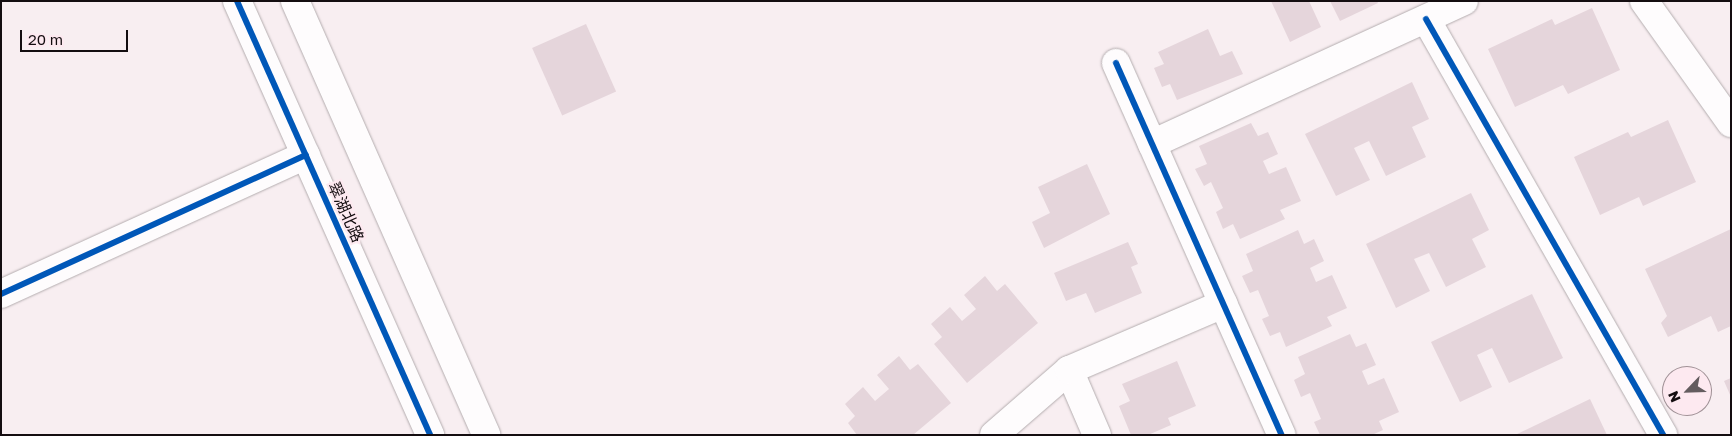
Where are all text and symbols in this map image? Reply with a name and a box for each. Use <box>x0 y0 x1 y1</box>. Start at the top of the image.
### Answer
scale bar <box>22 20 130 52</box>
text: 20 m <box>28 30 63 48</box>
street label: 翠湖北路 <box>324 179 368 245</box>
north arrow <box>1662 366 1712 416</box>
text: N <box>1664 389 1684 405</box>

